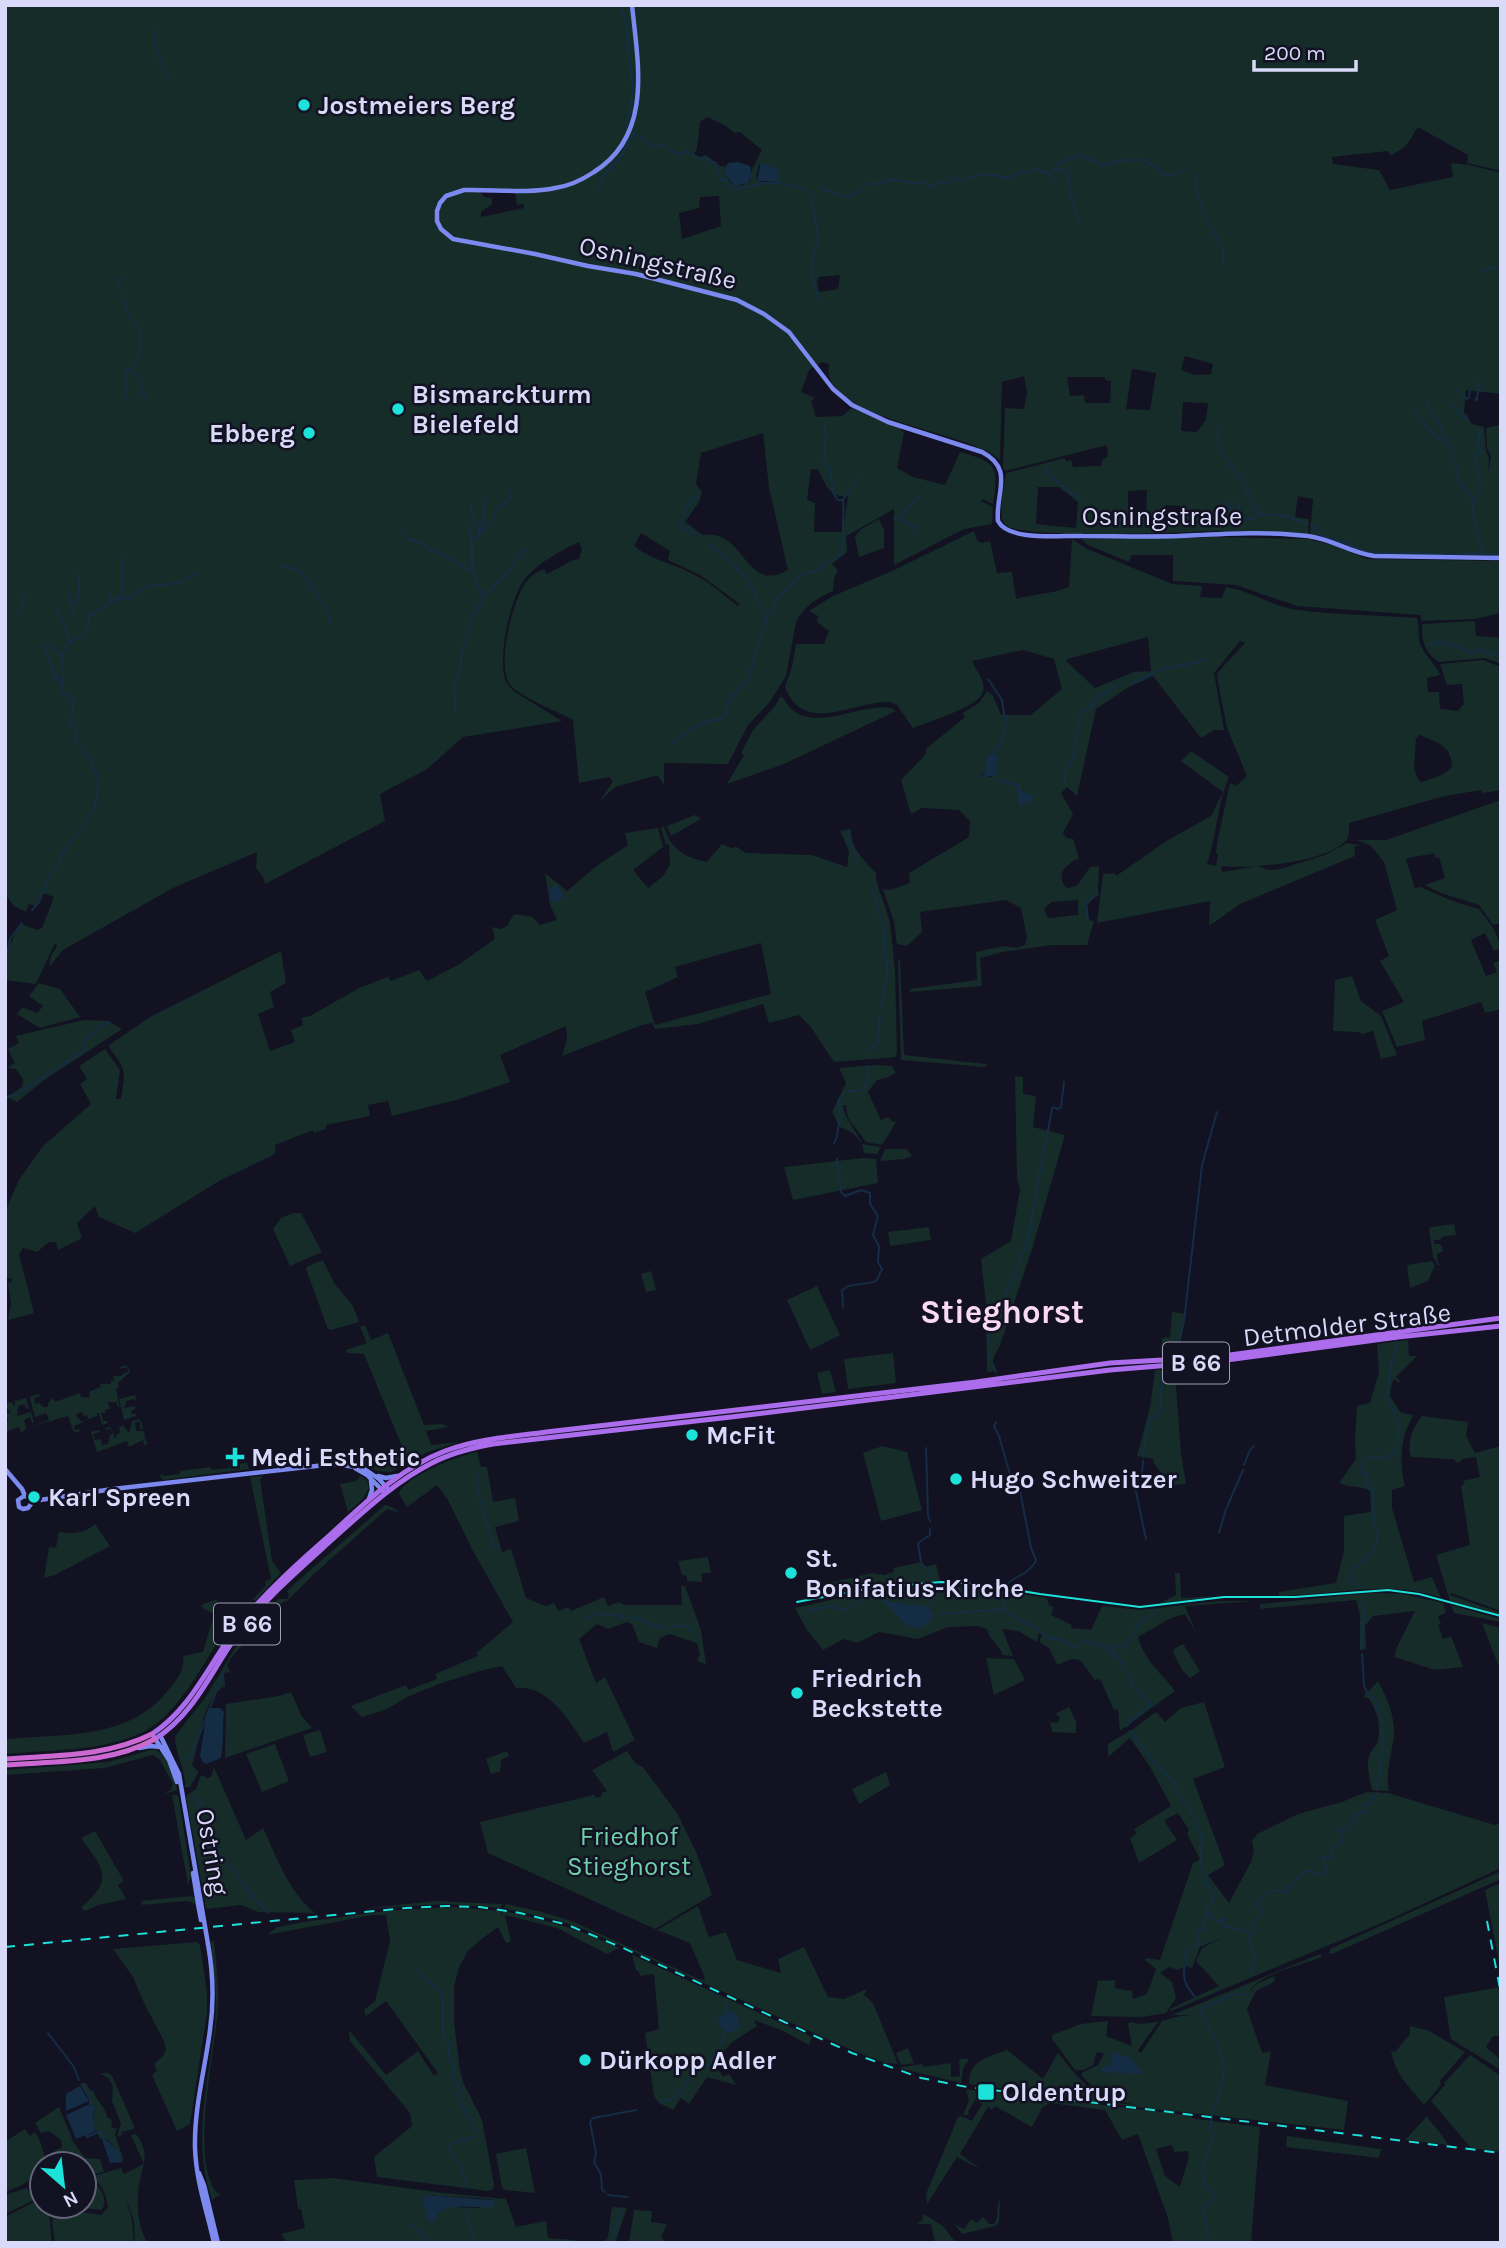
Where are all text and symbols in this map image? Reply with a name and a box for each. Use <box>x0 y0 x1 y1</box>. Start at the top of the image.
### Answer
scale bar <box>1254 28 1356 72</box>
text: 200 m <box>1264 41 1326 65</box>
place label: Jostmeiers Berg <box>318 90 515 121</box>
marker: Jostmeiers Berg <box>296 97 312 113</box>
street label: Osningstraße <box>576 230 740 296</box>
place label: Bismarckturm Bielefeld <box>412 379 592 440</box>
marker: Bismarckturm Bielefeld <box>390 401 406 417</box>
place label: Ebberg <box>209 418 295 449</box>
marker: Ebberg <box>301 425 317 441</box>
street label: Osningstraße <box>1082 501 1242 532</box>
district label: Stieghorst <box>920 1293 1084 1331</box>
street label: Detmolder Straße <box>1241 1297 1453 1353</box>
road number: B 66 <box>1163 1343 1229 1384</box>
place label: McFit <box>706 1420 776 1451</box>
marker: McFit <box>684 1427 700 1443</box>
place label: Medi Esthetic <box>251 1442 420 1473</box>
marker: Medi Esthetic <box>225 1447 245 1467</box>
place label: Hugo Schweitzer <box>970 1464 1178 1495</box>
marker: Hugo Schweitzer <box>948 1471 964 1487</box>
place label: Karl Spreen <box>48 1482 191 1513</box>
marker: Karl Spreen <box>26 1489 42 1505</box>
place label: St. Bonifatius-Kirche <box>805 1543 1024 1604</box>
marker: St. Bonifatius-Kirche <box>783 1565 799 1581</box>
road number: B 66 <box>214 1604 280 1644</box>
place label: Friedrich Beckstette <box>811 1663 943 1724</box>
marker: Friedrich Beckstette <box>789 1685 805 1701</box>
street label: Ostring <box>189 1806 235 1898</box>
park label: Friedhof Stieghorst <box>567 1821 691 1882</box>
place label: Dürkopp Adler <box>599 2045 777 2076</box>
marker: Dürkopp Adler <box>577 2052 593 2068</box>
place label: Oldentrup <box>1002 2077 1126 2108</box>
marker: Oldentrup <box>976 2082 996 2102</box>
north arrow <box>28 2150 98 2220</box>
text: N <box>59 2186 82 2212</box>

